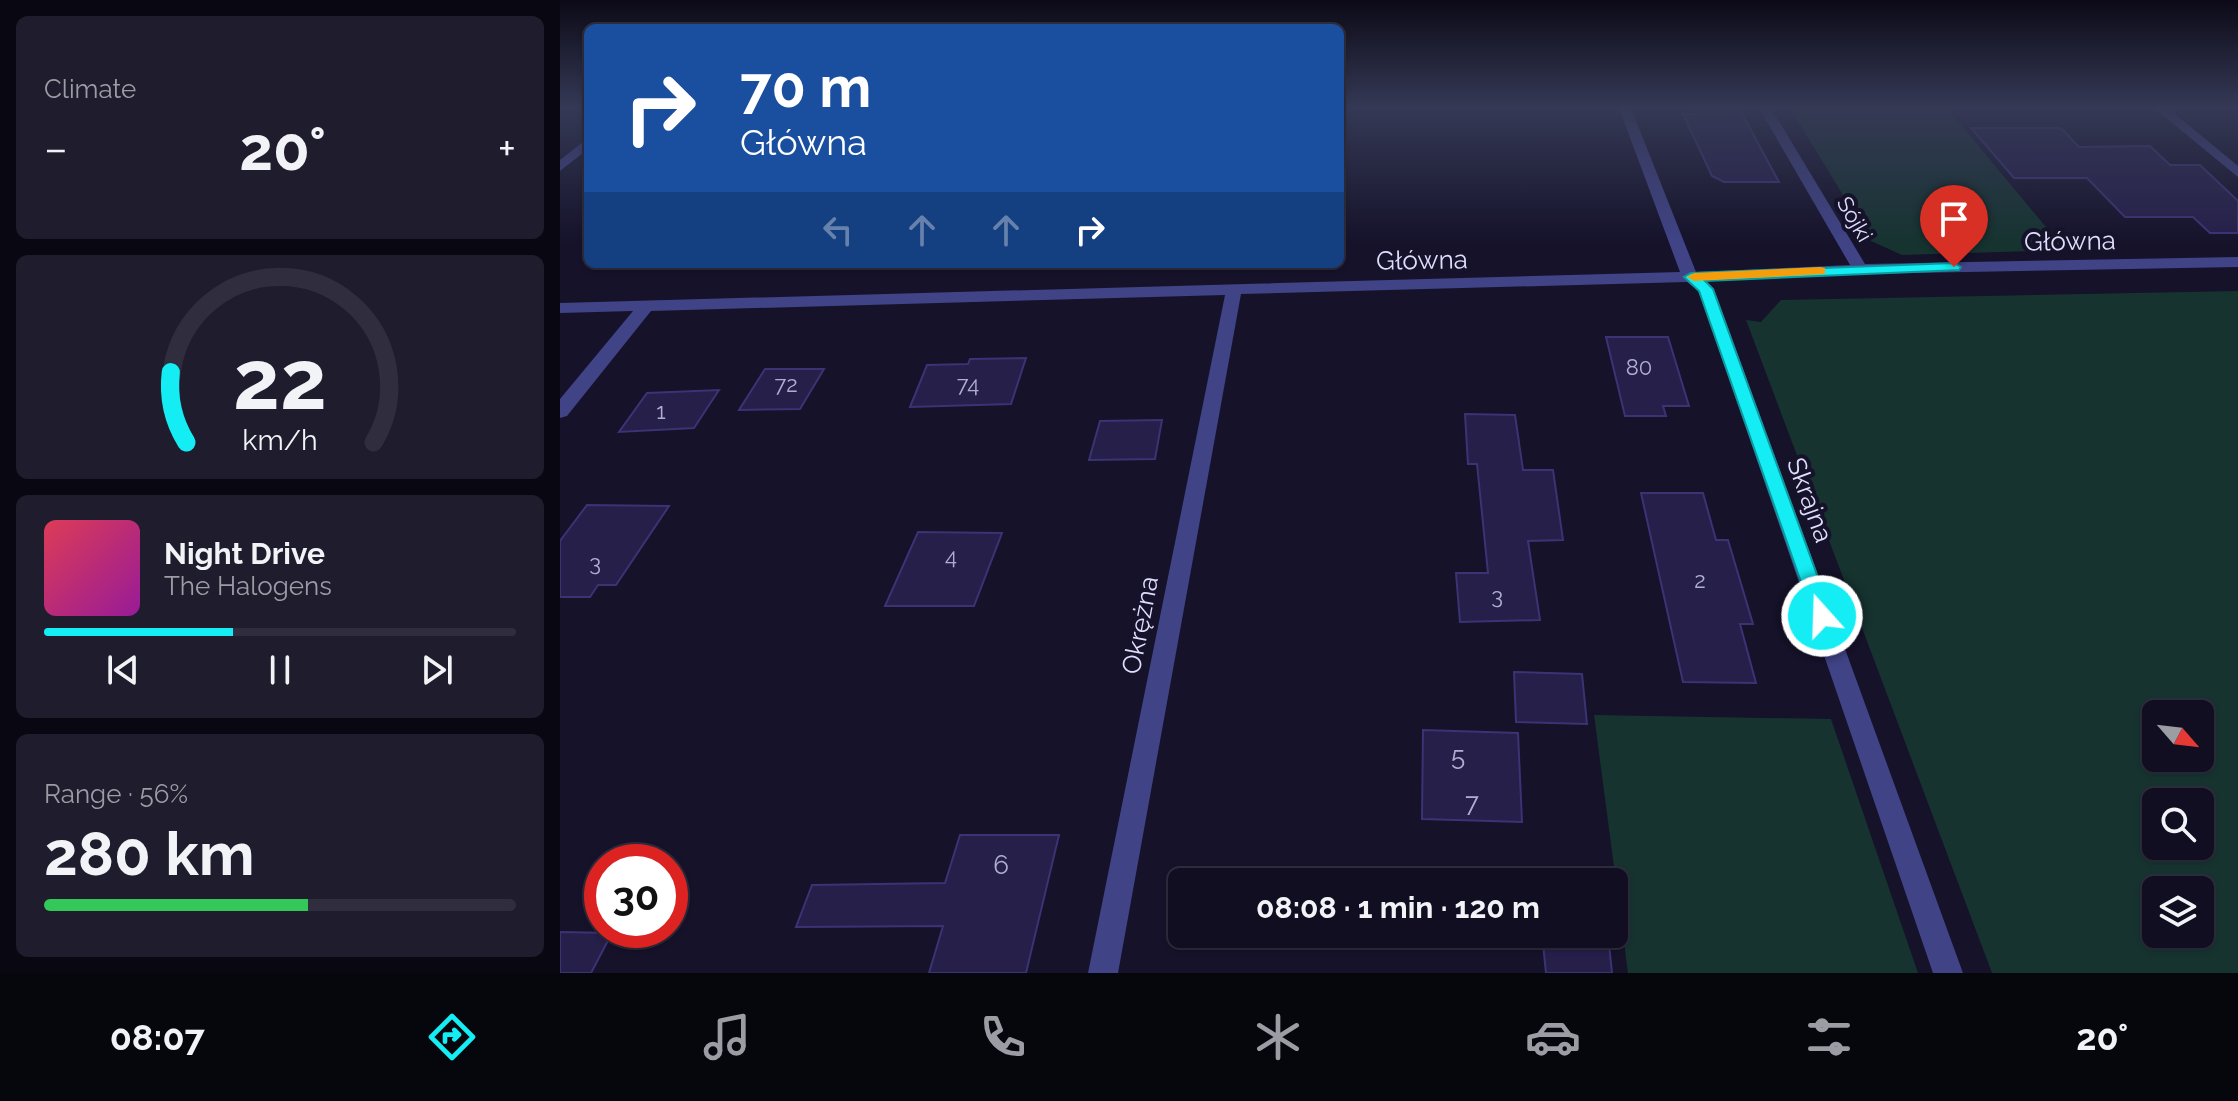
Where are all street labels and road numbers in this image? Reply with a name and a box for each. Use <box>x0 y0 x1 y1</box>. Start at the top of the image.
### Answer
street label: Sójki <box>1832 192 1878 246</box>
street label: Główna <box>2024 225 2116 257</box>
street label: Główna <box>1376 244 1468 276</box>
street label: Skrajna <box>1781 454 1839 546</box>
street label: Okrężna <box>1116 573 1164 677</box>

